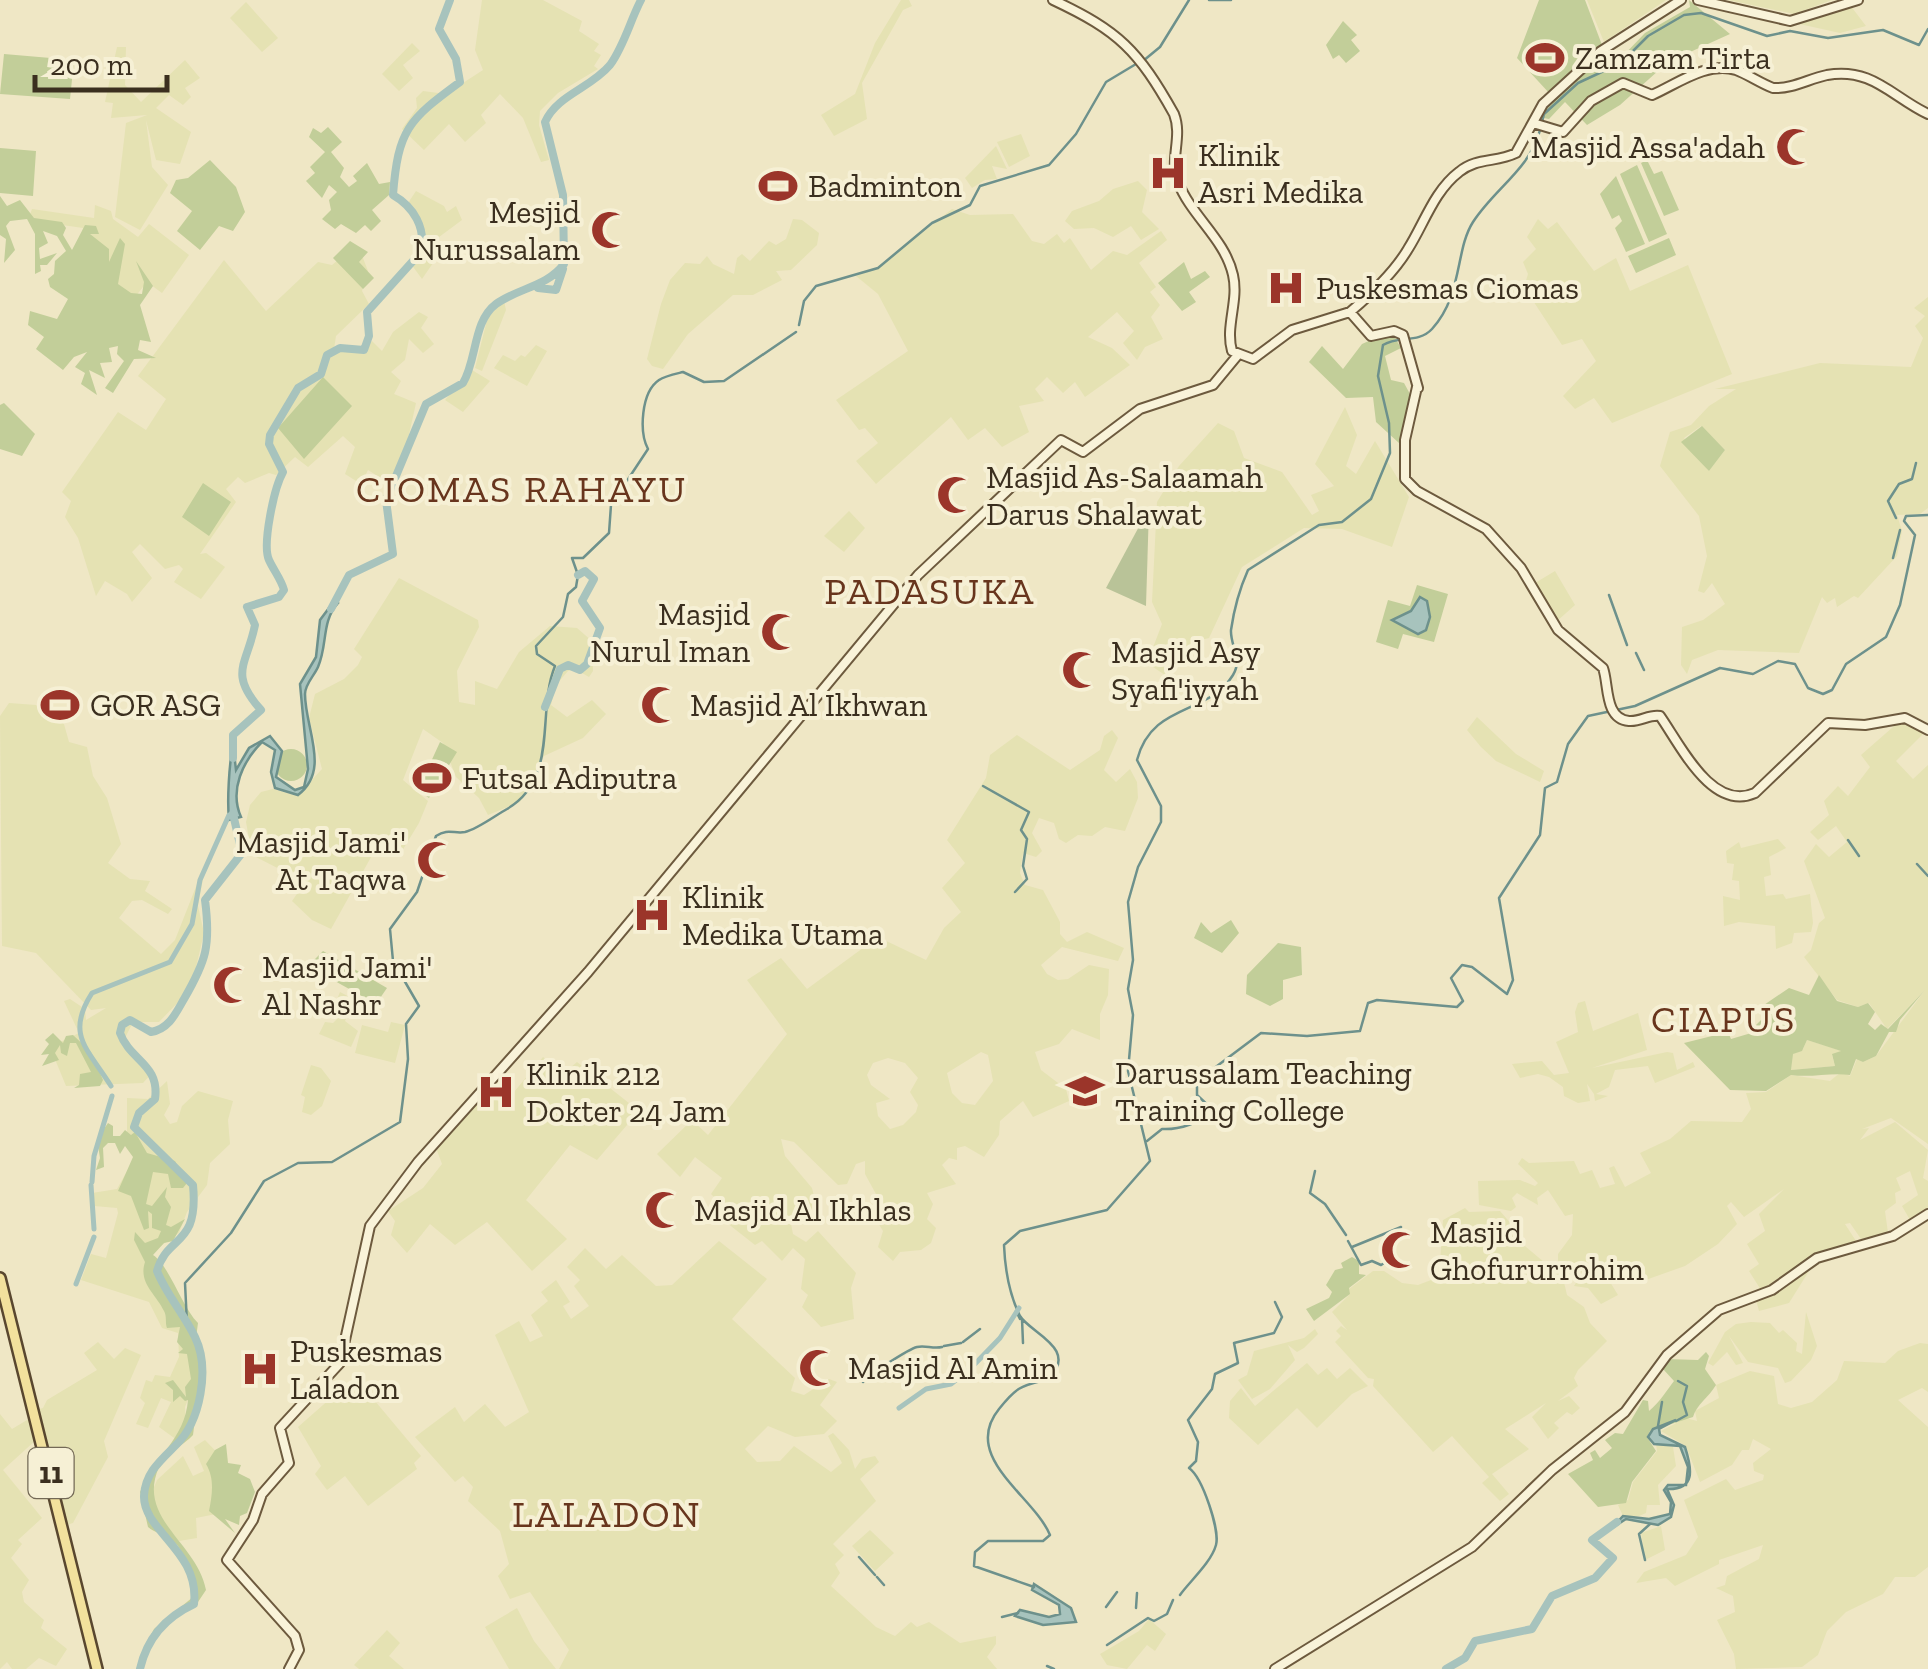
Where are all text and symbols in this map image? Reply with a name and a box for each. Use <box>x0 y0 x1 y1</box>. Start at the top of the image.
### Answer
scale bar <box>35 30 168 92</box>
sports icon: Zamzam Tirta <box>1524 37 1566 79</box>
place label: Zamzam Tirta <box>1575 39 1771 77</box>
text: 200 m <box>50 47 133 83</box>
mosque icon: Masjid Assa'adah <box>1774 126 1816 168</box>
place label: Masjid Assa'adah <box>1530 128 1765 166</box>
place label: Klinik Asri Medika <box>1198 136 1364 211</box>
hospital icon: Klinik Asri Medika <box>1147 152 1189 194</box>
sports icon: Badminton <box>757 165 799 207</box>
place label: Badminton <box>808 167 963 205</box>
place label: Mesjid Nurussalam <box>413 193 580 268</box>
mosque icon: Mesjid Nurussalam <box>589 209 631 251</box>
hospital icon: Puskesmas Ciomas <box>1265 267 1307 309</box>
place label: Puskesmas Ciomas <box>1316 269 1579 307</box>
place label: Masjid As-Salaamah Darus Shalawat <box>986 458 1263 533</box>
district label: CIOMAS RAHAYU <box>356 466 688 512</box>
mosque icon: Masjid As-Salaamah Darus Shalawat <box>935 474 977 516</box>
district label: PADASUKA <box>824 568 1036 614</box>
place label: Masjid Nurul Iman <box>590 595 751 670</box>
mosque icon: Masjid Nurul Iman <box>759 611 801 653</box>
place label: Masjid Asy Syafi'iyyah <box>1111 633 1261 708</box>
mosque icon: Masjid Asy Syafi'iyyah <box>1060 649 1102 691</box>
sports icon: GOR ASG <box>39 684 81 726</box>
mosque icon: Masjid Al Ikhwan <box>639 684 681 726</box>
place label: GOR ASG <box>90 686 221 724</box>
place label: Masjid Al Ikhwan <box>690 686 928 724</box>
sports icon: Futsal Adiputra <box>411 757 453 799</box>
place label: Futsal Adiputra <box>462 759 677 797</box>
place label: Masjid Jami' At Taqwa <box>236 823 406 898</box>
mosque icon: Masjid Jami' At Taqwa <box>415 839 457 881</box>
place label: Klinik Medika Utama <box>682 878 883 953</box>
hospital icon: Klinik Medika Utama <box>631 894 673 936</box>
place label: Masjid Jami' Al Nashr <box>262 948 432 1023</box>
mosque icon: Masjid Jami' Al Nashr <box>211 964 253 1006</box>
district label: CIAPUS <box>1651 996 1797 1042</box>
place label: Darussalam Teaching Training College <box>1115 1054 1412 1129</box>
place label: Klinik 212 Dokter 24 Jam <box>526 1055 726 1130</box>
school or university icon: Darussalam Teaching Training College <box>1064 1070 1106 1112</box>
hospital icon: Klinik 212 Dokter 24 Jam <box>475 1071 517 1113</box>
mosque icon: Masjid Al Ikhlas <box>643 1189 685 1231</box>
place label: Masjid Al Ikhlas <box>694 1191 912 1229</box>
place label: Masjid Ghofururrohim <box>1430 1213 1644 1288</box>
mosque icon: Masjid Ghofururrohim <box>1379 1229 1421 1271</box>
place label: Puskesmas Laladon <box>290 1332 443 1407</box>
mosque icon: Masjid Al Amin <box>797 1347 839 1389</box>
hospital icon: Puskesmas Laladon <box>239 1348 281 1390</box>
place label: Masjid Al Amin <box>848 1349 1058 1387</box>
road number: 11 <box>28 1448 74 1498</box>
district label: LALADON <box>512 1491 702 1537</box>

